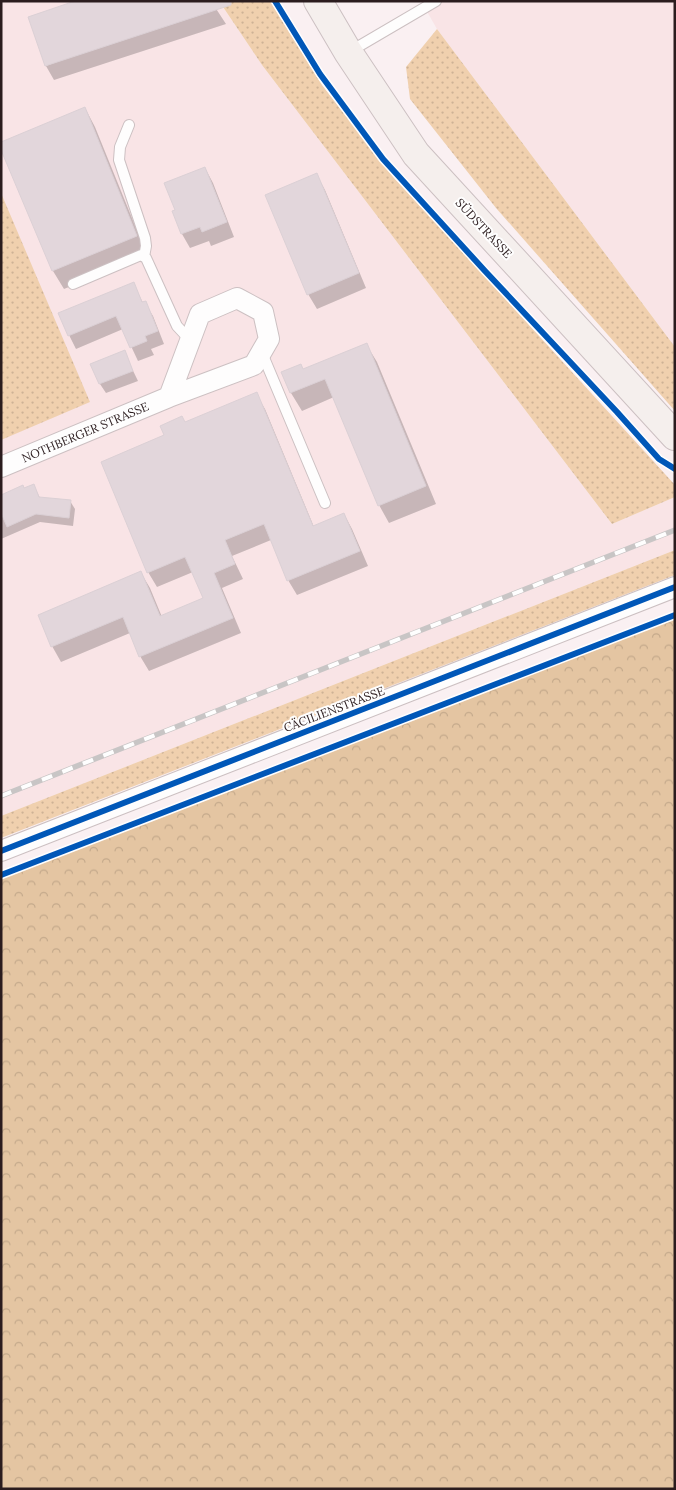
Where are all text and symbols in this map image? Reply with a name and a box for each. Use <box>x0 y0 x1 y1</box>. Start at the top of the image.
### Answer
street label: SÜDSTRASSE <box>453 195 515 261</box>
street label: NOTHBERGER STRASSE <box>19 398 151 466</box>
street label: CÄCILIENSTRASSE <box>281 683 387 735</box>

